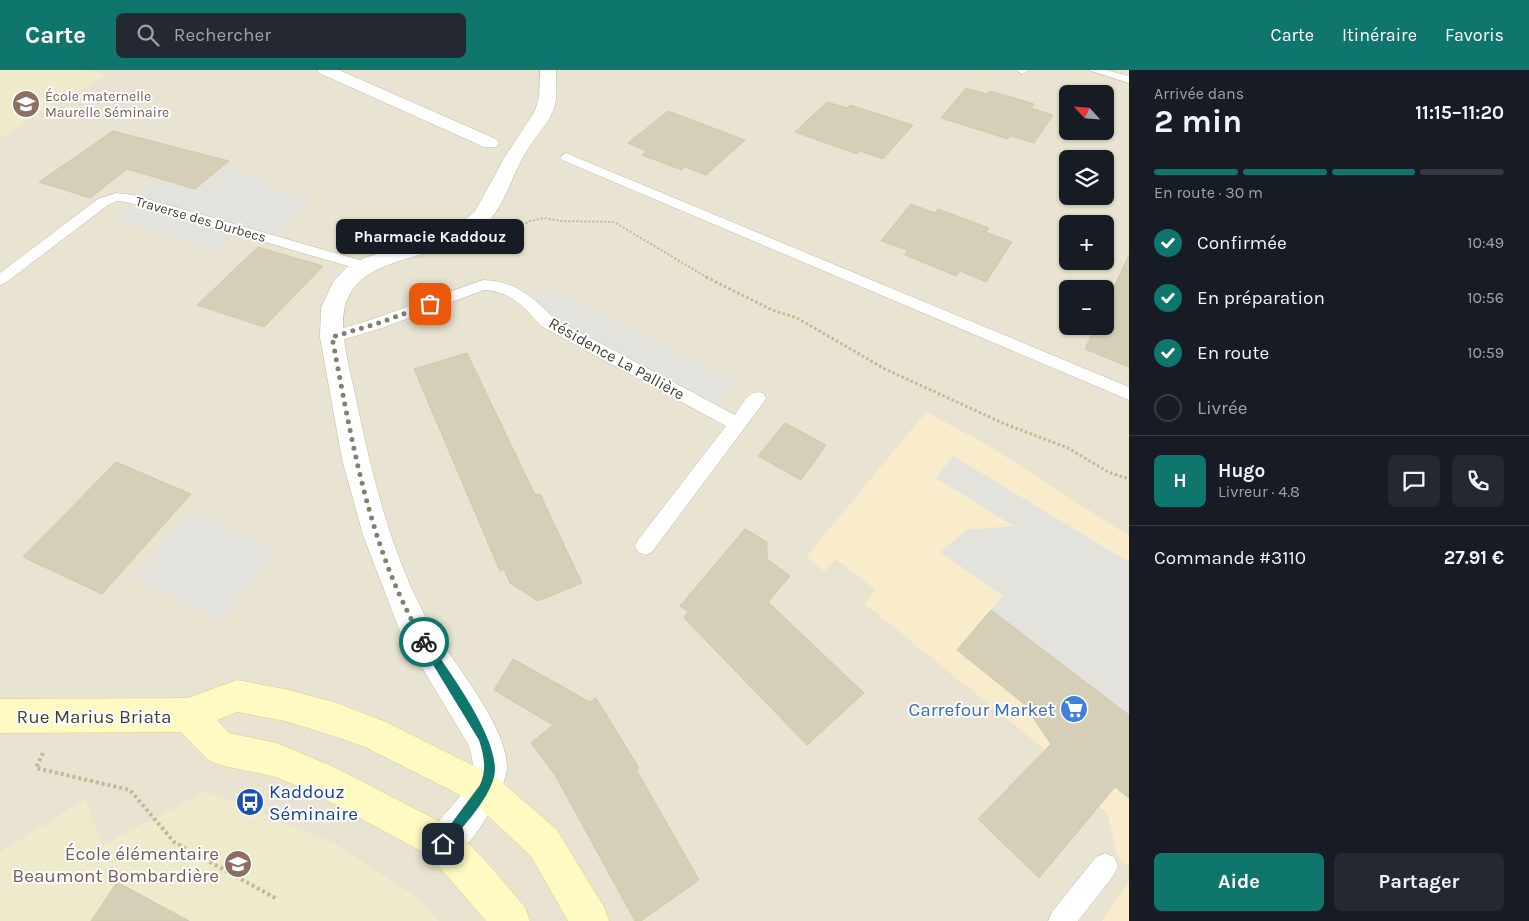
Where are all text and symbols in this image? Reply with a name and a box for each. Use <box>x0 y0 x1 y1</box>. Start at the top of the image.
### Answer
search box <box>116 13 466 58</box>
text: Carte <box>25 21 86 49</box>
icon: search <box>134 21 162 49</box>
text: Rechercher <box>174 24 271 46</box>
text: Carte <box>1271 24 1314 46</box>
text: Itinéraire <box>1342 24 1417 46</box>
text: Favoris <box>1445 24 1504 46</box>
text: Arrivée dans <box>1154 84 1244 103</box>
north arrow <box>1059 85 1114 140</box>
map controls <box>1059 85 1114 335</box>
place label: École maternelle Maurelle Séminaire <box>45 87 169 121</box>
school or university icon: École maternelle Maurelle Séminaire <box>11 89 41 119</box>
text: 11:15–11:20 <box>1415 102 1504 124</box>
text: 2 min <box>1154 103 1242 140</box>
button: layers <box>1059 150 1114 205</box>
text: En route · 30 m <box>1154 183 1263 202</box>
street label: Traverse des Durbecs <box>134 193 268 246</box>
button: + <box>1059 215 1114 270</box>
callout: Pharmacie Kaddouz <box>336 219 524 254</box>
text: Pharmacie Kaddouz <box>354 227 506 246</box>
icon: check <box>1154 229 1182 257</box>
text: Confirmée <box>1197 232 1287 254</box>
text: 10:49 <box>1467 233 1504 252</box>
button: − <box>1059 280 1114 335</box>
pin <box>409 283 451 325</box>
icon: check <box>1154 284 1182 312</box>
text: En préparation <box>1197 287 1325 309</box>
text: 10:56 <box>1467 288 1504 307</box>
icon: bag <box>416 290 444 318</box>
street label: Résidence La Pallière <box>545 313 688 404</box>
icon: check <box>1154 339 1182 367</box>
text: En route <box>1197 342 1269 364</box>
text: 10:59 <box>1467 343 1504 362</box>
text: Livrée <box>1197 397 1247 419</box>
button: chat <box>1388 455 1440 507</box>
button: phone <box>1452 455 1504 507</box>
text: Hugo <box>1218 460 1265 482</box>
text: H <box>1173 470 1187 492</box>
text: Livreur · 4.8 <box>1218 482 1300 501</box>
text: Commande #3110 <box>1154 547 1306 569</box>
text: 27.91 € <box>1444 547 1504 569</box>
courier <box>399 617 449 667</box>
icon: bike <box>410 628 438 656</box>
supermarket icon: Carrefour Market <box>1059 694 1089 724</box>
place label: Carrefour Market <box>909 699 1055 721</box>
street label: Rue Marius Briata <box>17 706 171 728</box>
place label: Kaddouz Séminaire <box>269 781 358 825</box>
bus stop icon: Kaddouz Séminaire <box>235 787 265 817</box>
pin <box>422 823 464 865</box>
icon: home <box>429 830 457 858</box>
place label: École élémentaire Beaumont Bombardière <box>12 842 219 887</box>
school or university icon: École élémentaire Beaumont Bombardière <box>223 849 253 879</box>
button: Aide <box>1154 853 1324 911</box>
button: Partager <box>1334 853 1504 911</box>

